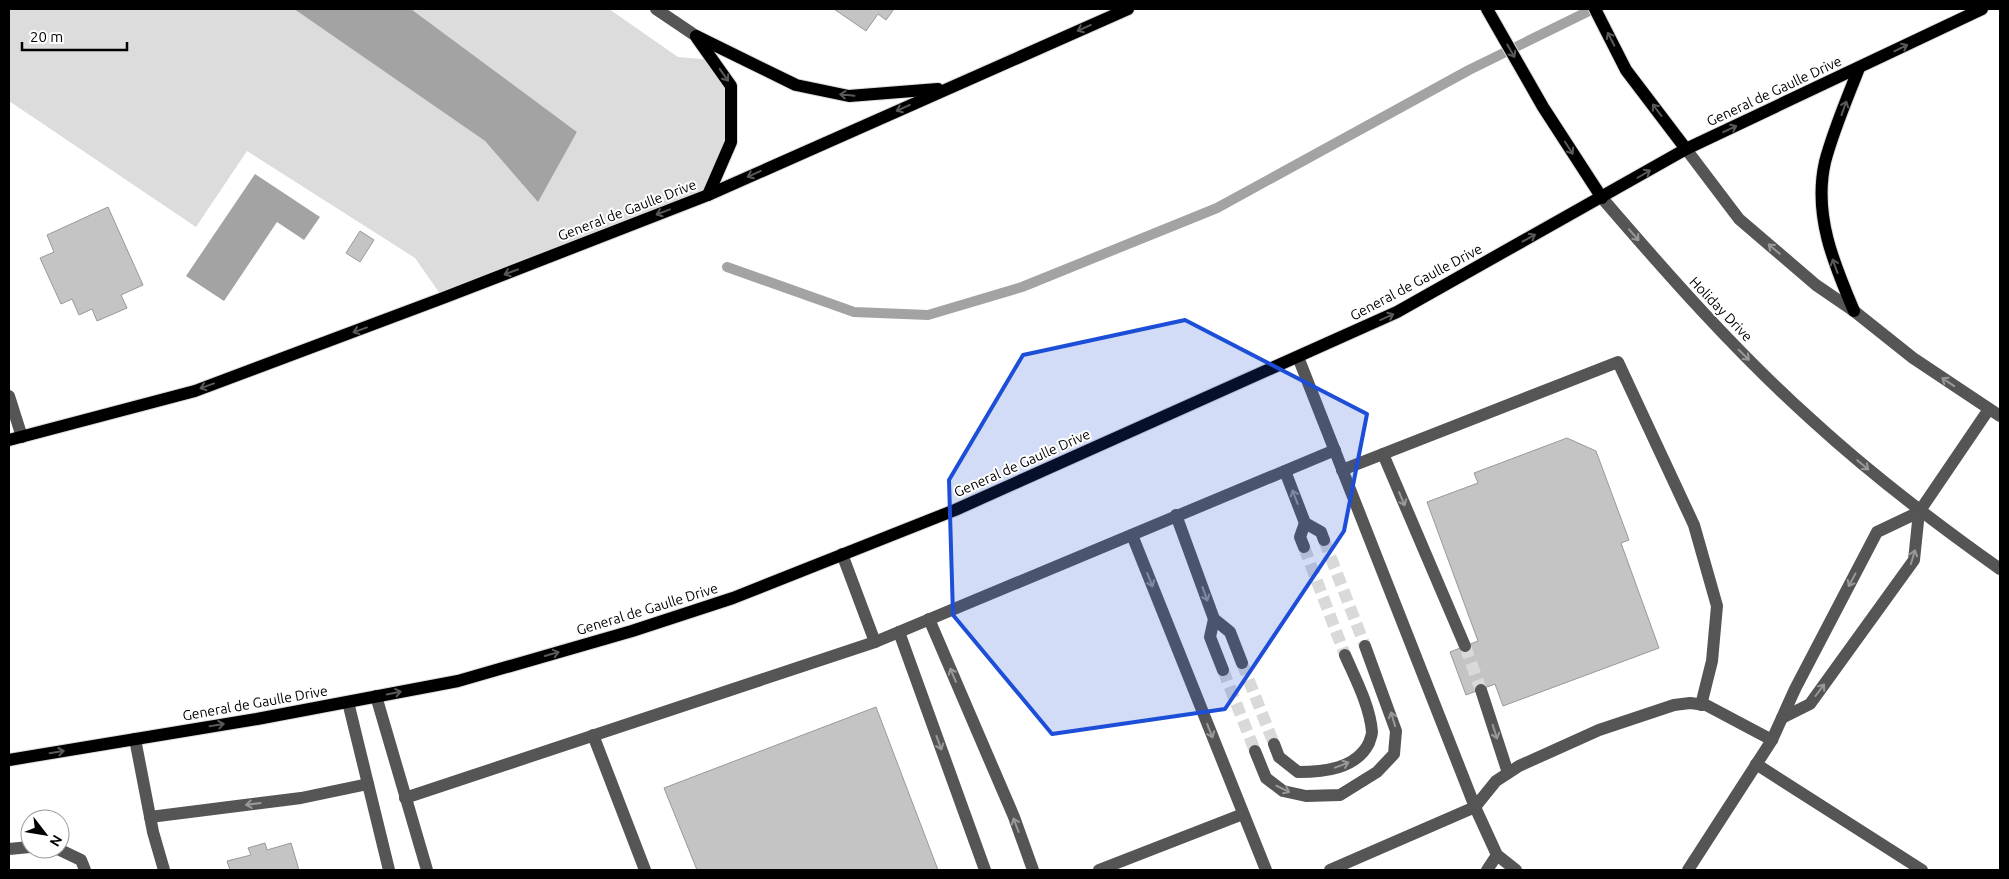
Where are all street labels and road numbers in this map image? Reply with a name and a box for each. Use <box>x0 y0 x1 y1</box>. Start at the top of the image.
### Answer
street label: General de Gaulle Drive <box>1704 53 1844 129</box>
street label: General de Gaulle Drive <box>555 176 699 244</box>
street label: General de Gaulle Drive <box>1347 240 1485 324</box>
street label: Holiday Drive <box>1686 273 1756 345</box>
street label: General de Gaulle Drive <box>952 426 1092 500</box>
street label: General de Gaulle Drive <box>574 580 720 638</box>
street label: General de Gaulle Drive <box>181 682 329 724</box>

